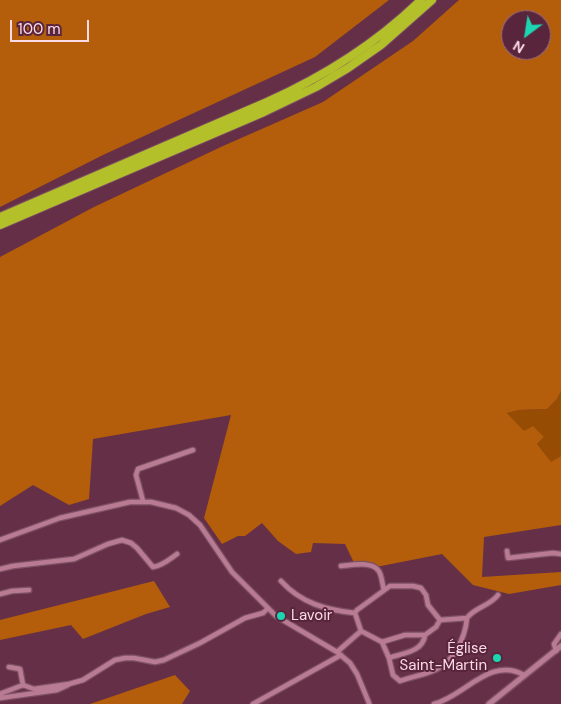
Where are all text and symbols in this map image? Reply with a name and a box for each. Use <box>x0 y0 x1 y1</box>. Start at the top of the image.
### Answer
scale bar <box>12 10 91 42</box>
north arrow <box>501 10 551 60</box>
text: 100 m <box>18 19 61 39</box>
text: N <box>510 37 528 57</box>
place label: Lavoir <box>291 607 332 625</box>
marker: Lavoir <box>275 610 287 622</box>
place label: Église Saint-Martin <box>400 640 487 675</box>
marker: Église Saint-Martin <box>491 652 503 664</box>

